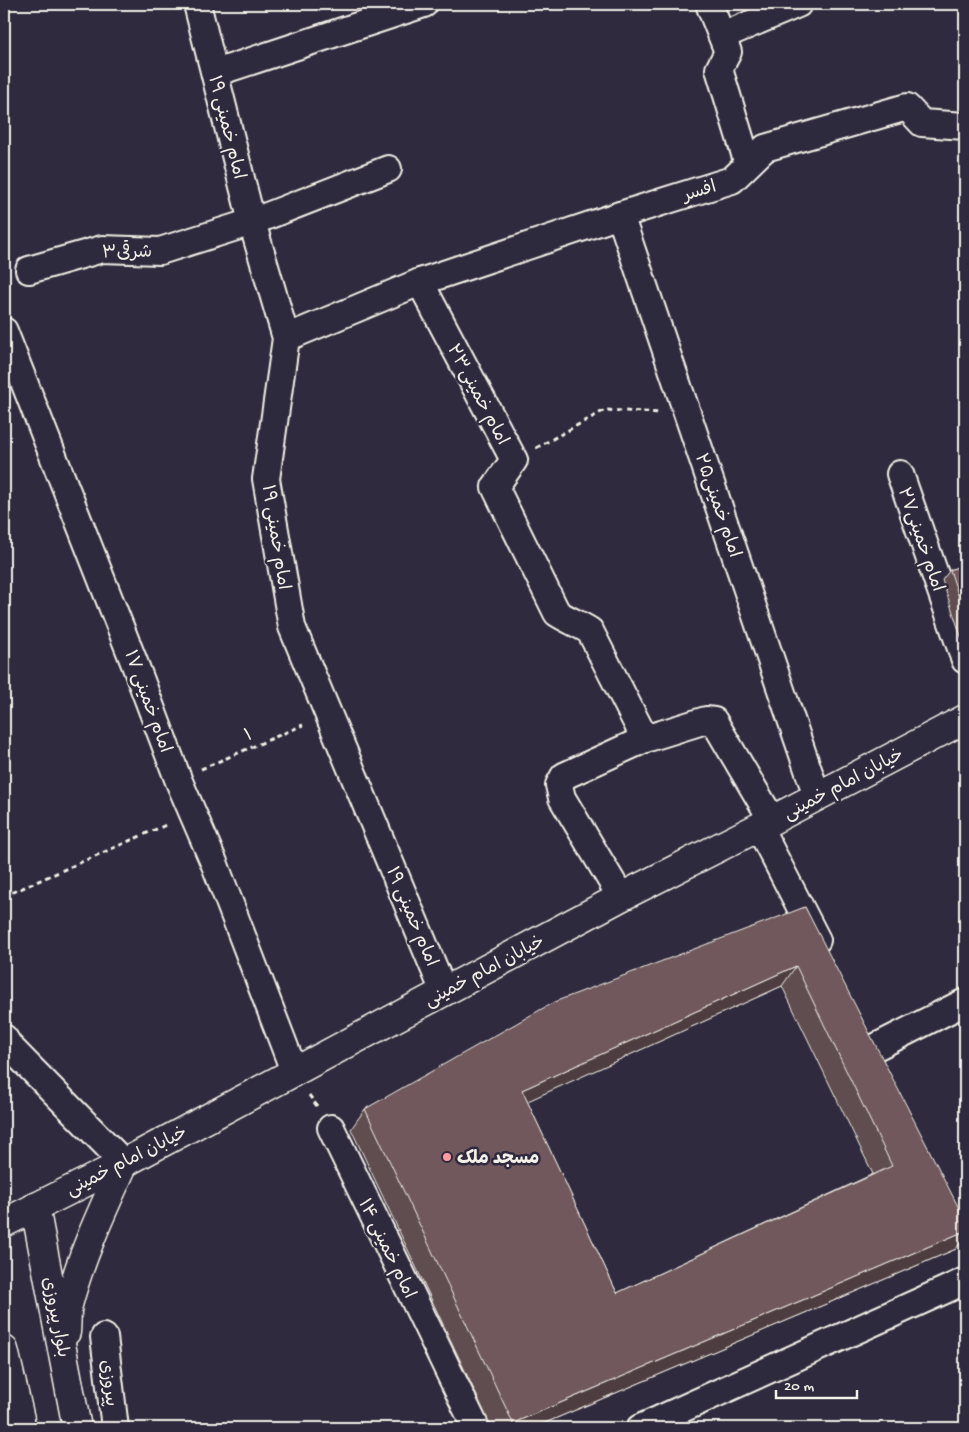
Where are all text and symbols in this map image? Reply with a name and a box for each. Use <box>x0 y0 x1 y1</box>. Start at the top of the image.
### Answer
street label: امام خمینی ۱۹ <box>202 73 249 182</box>
street label: افسر <box>678 177 719 208</box>
street label: شرقی۳ <box>102 239 152 264</box>
street label: امام خمینی۲۳ <box>441 341 512 450</box>
street label: امام خمینی۲۵ <box>688 451 744 561</box>
street label: امام خمینی ۱۹ <box>255 483 293 592</box>
street label: امام خمینی۲۷ <box>891 485 947 595</box>
street label: امام خمینی ۱۷ <box>117 648 175 756</box>
street label: ۱ <box>242 725 256 747</box>
street label: خیابان امام خمینی <box>781 745 908 827</box>
street label: امام خمینی ۱۹ <box>379 864 441 970</box>
street label: خیابان امام خمینی <box>422 932 549 1014</box>
street label: خیابان امام خمینی <box>63 1123 192 1203</box>
place label: مسجد ملک <box>457 1149 539 1170</box>
marker: مسجد ملک <box>441 1151 453 1163</box>
street label: امام خمینی ۱۴ <box>352 1196 419 1303</box>
street label: بلوار پیروزی <box>36 1275 73 1360</box>
street label: پیروزی <box>94 1359 121 1408</box>
scale bar <box>776 1367 858 1399</box>
text: 20 m <box>784 1378 814 1396</box>

